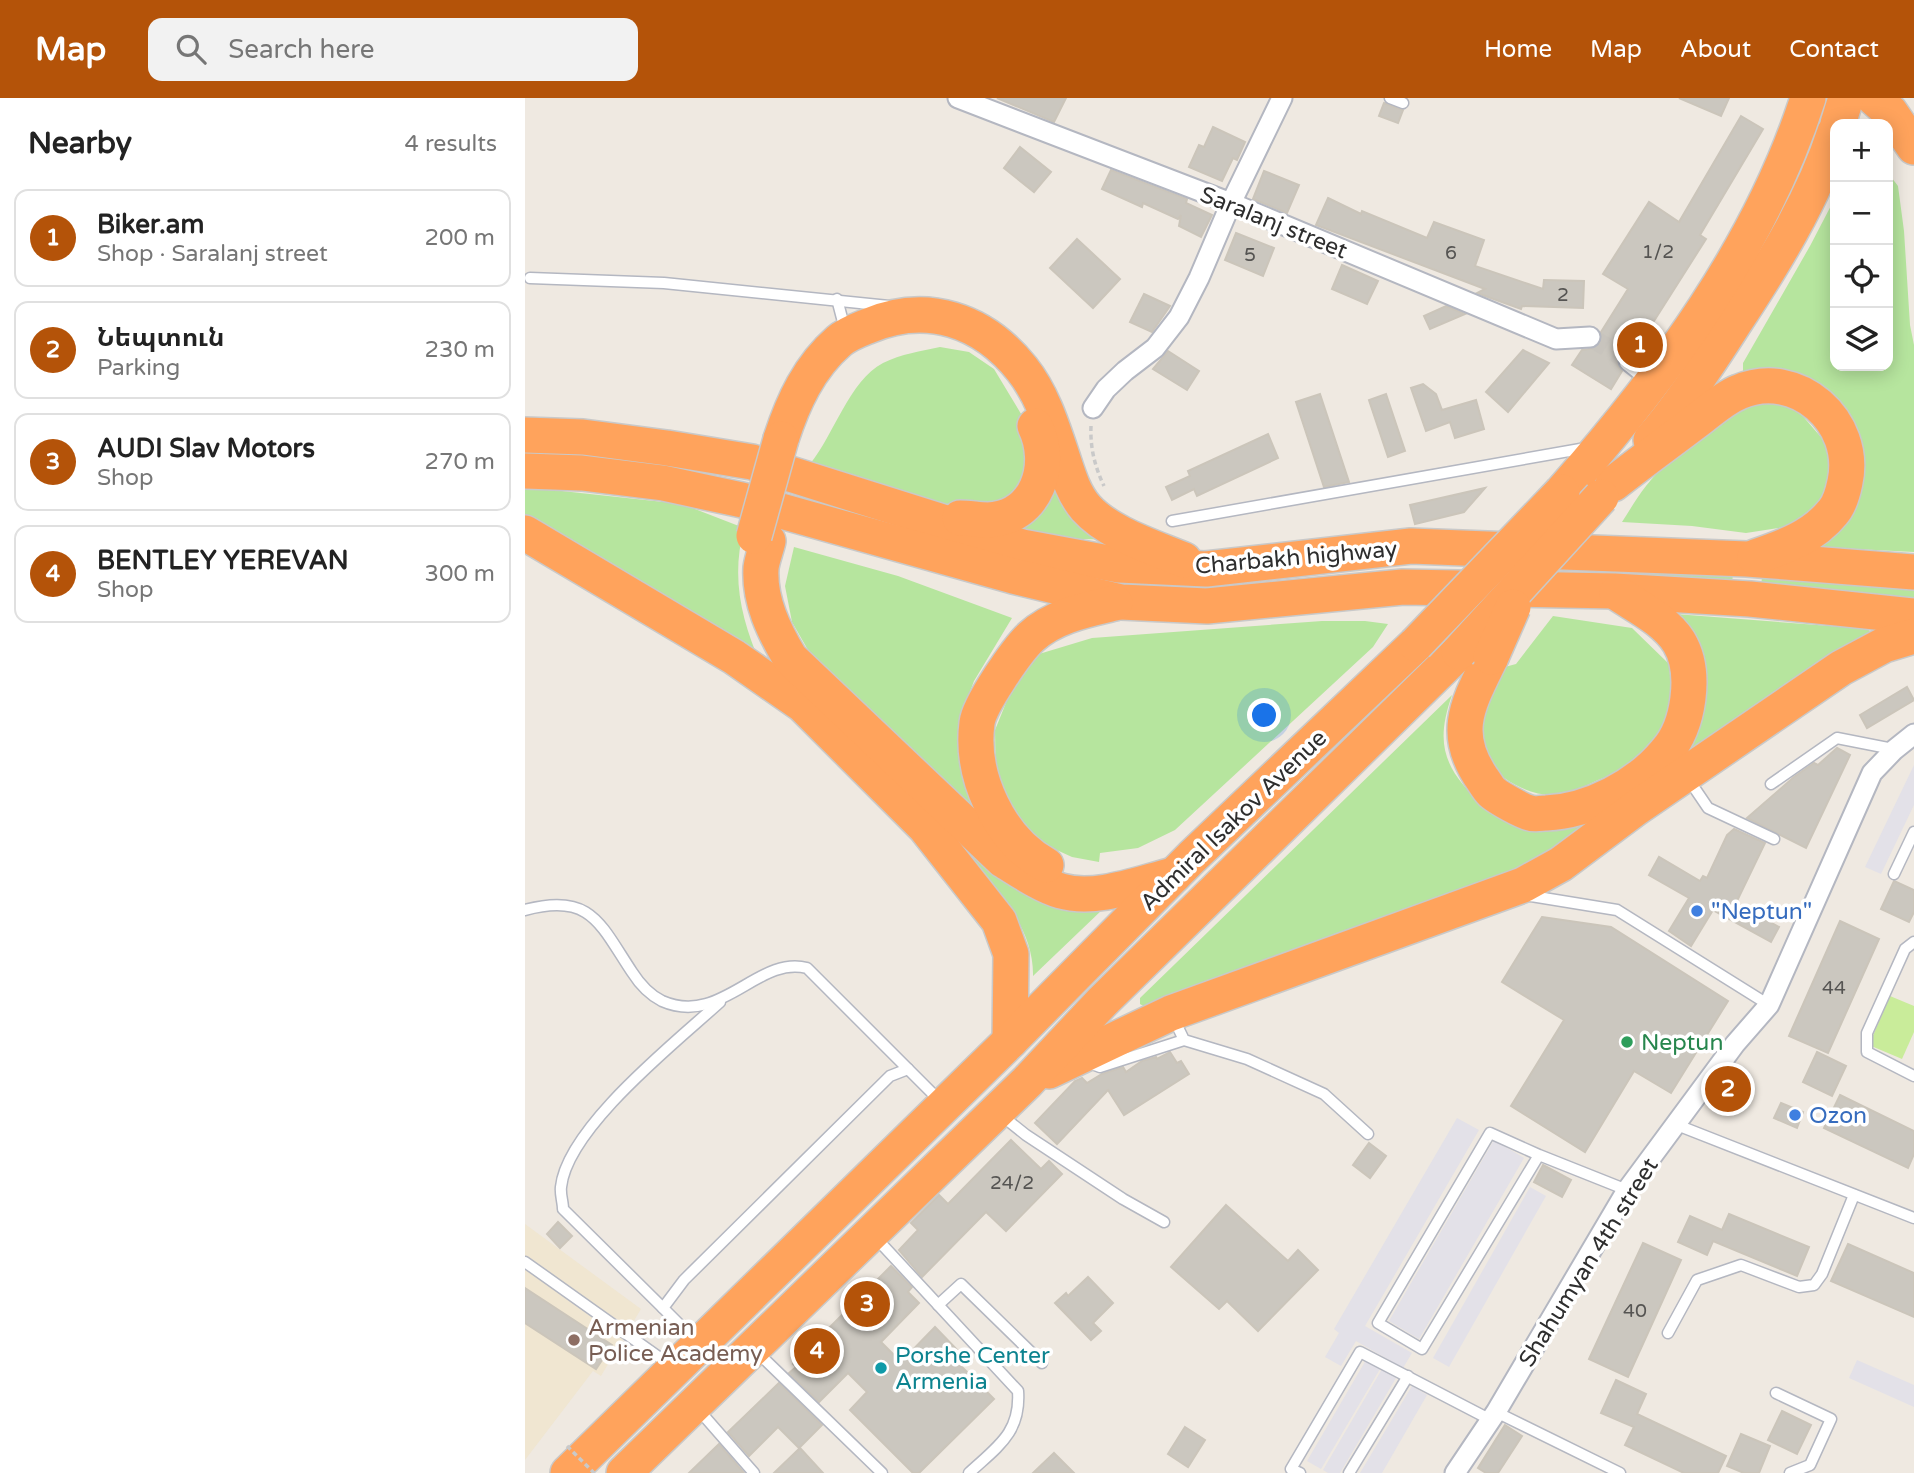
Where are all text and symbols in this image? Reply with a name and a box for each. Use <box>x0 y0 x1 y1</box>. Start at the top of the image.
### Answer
search box <box>148 18 638 81</box>
text: Map <box>35 30 106 69</box>
icon: search <box>172 30 210 68</box>
text: Search here <box>228 34 374 65</box>
text: Home <box>1484 35 1552 64</box>
text: Map <box>1590 35 1642 64</box>
text: About <box>1680 35 1751 64</box>
text: Contact <box>1789 35 1879 64</box>
map controls <box>1830 119 1893 371</box>
button: + <box>1830 119 1893 182</box>
text: Nearby <box>28 125 132 162</box>
text: 4 results <box>404 130 497 158</box>
street label: Saralanj street <box>1196 181 1352 265</box>
button: − <box>1830 182 1893 245</box>
text: Biker.am <box>97 209 204 240</box>
text: 1 <box>46 224 60 252</box>
text: 200 m <box>425 224 495 252</box>
text: Shop · Saralanj street <box>97 240 328 268</box>
house number: 1/2 <box>1642 241 1674 263</box>
house number: 6 <box>1445 242 1457 264</box>
house number: 5 <box>1244 244 1256 266</box>
button: locate <box>1830 245 1893 308</box>
house number: 2 <box>1557 284 1569 306</box>
button: layers <box>1830 308 1893 371</box>
pin: 1 <box>1617 319 1663 371</box>
text: Նեպտուն <box>97 322 225 353</box>
text: 2 <box>46 336 60 364</box>
text: 230 m <box>425 336 495 364</box>
text: Parking <box>97 354 180 382</box>
text: AUDI Slav Motors <box>97 433 315 464</box>
text: 3 <box>46 448 60 476</box>
text: 270 m <box>425 448 495 476</box>
text: Shop <box>97 464 154 492</box>
street label: Charbakh highway <box>1194 535 1398 581</box>
text: BENTLEY YEREVAN <box>97 545 349 576</box>
text: 4 <box>46 560 60 588</box>
text: 300 m <box>425 560 495 588</box>
text: Shop <box>97 576 154 604</box>
your location <box>1247 698 1281 732</box>
street label: Admiral Isakov Avenue <box>1135 724 1333 917</box>
place label: "Neptun" <box>1711 898 1812 926</box>
marker: "Neptun" <box>1689 903 1705 919</box>
house number: 44 <box>1822 977 1846 999</box>
place label: Neptun <box>1641 1029 1723 1057</box>
marker: Neptun <box>1619 1034 1635 1050</box>
pin: 2 <box>1705 1063 1751 1115</box>
place label: Ozon <box>1809 1102 1867 1130</box>
marker: Ozon <box>1787 1107 1803 1123</box>
street label: Shahumyan 4th street <box>1513 1153 1665 1372</box>
house number: 24/2 <box>990 1172 1034 1194</box>
pin: 3 <box>844 1278 890 1330</box>
house number: 40 <box>1623 1300 1647 1322</box>
place label: Armenian Police Academy <box>588 1314 763 1368</box>
pin: 4 <box>794 1325 840 1377</box>
marker: Armenian Police Academy <box>566 1332 582 1348</box>
place label: Porshe Center Armenia <box>895 1342 1050 1396</box>
marker: Porshe Center Armenia <box>873 1360 889 1376</box>

